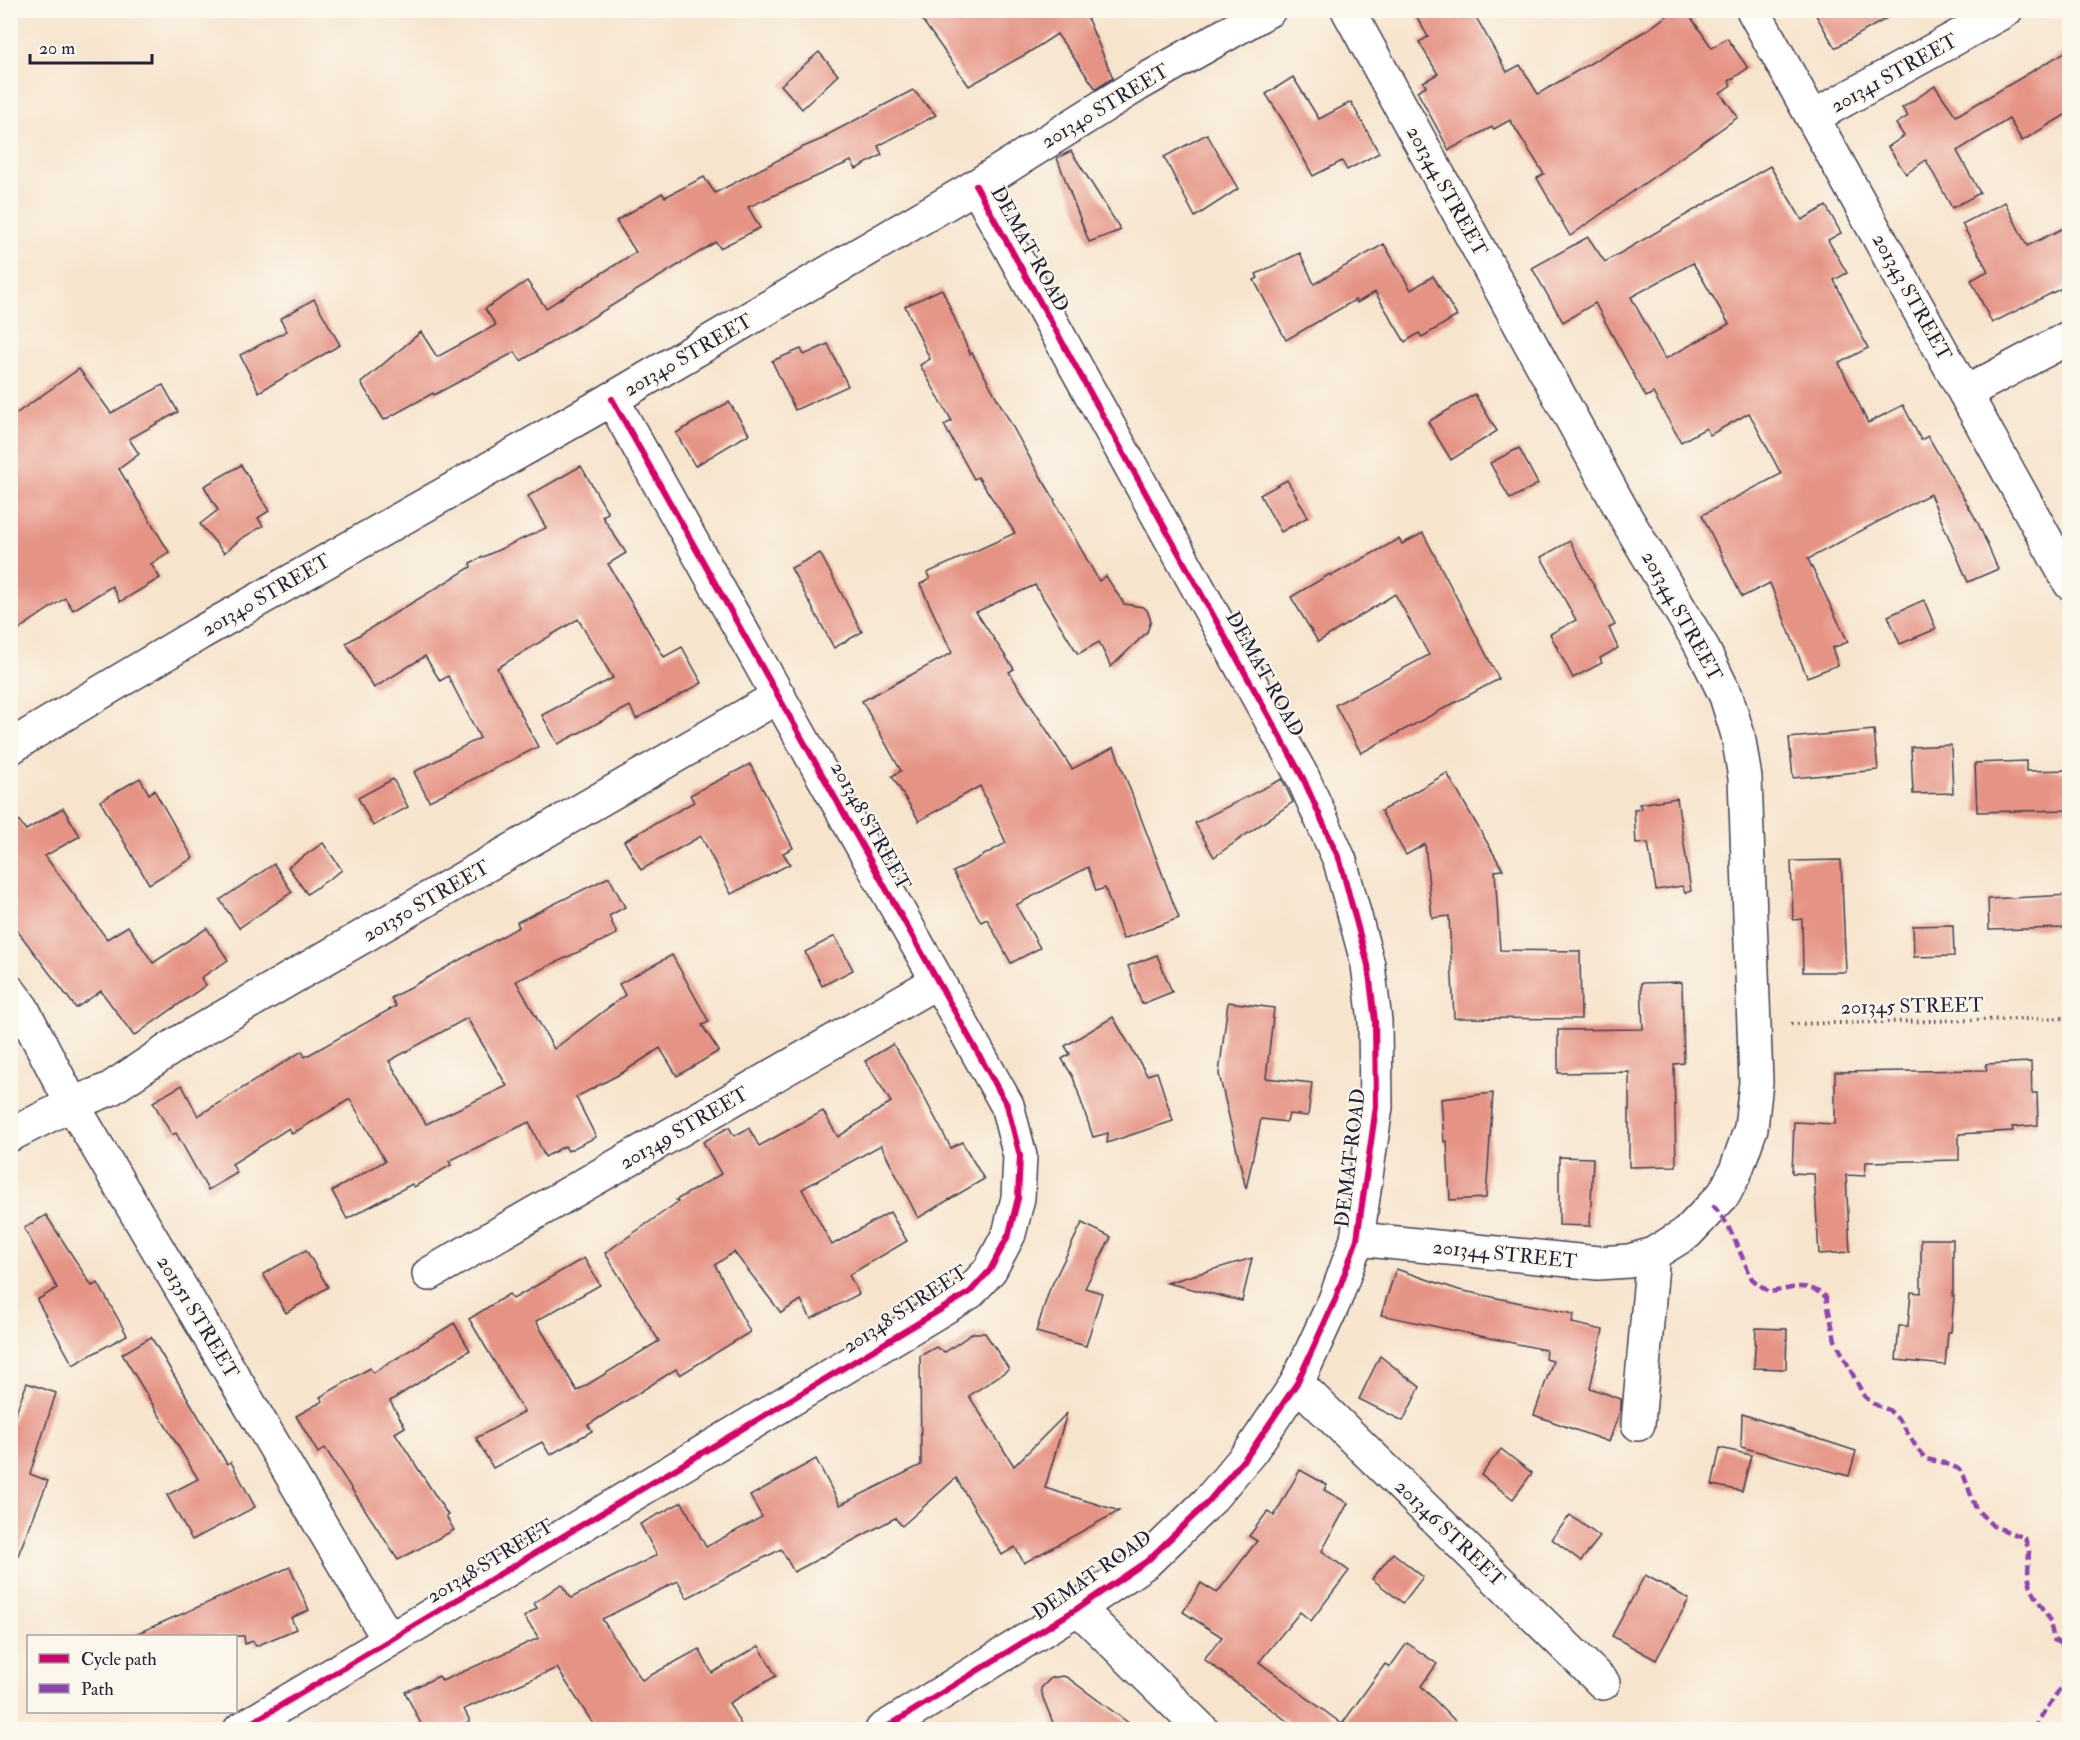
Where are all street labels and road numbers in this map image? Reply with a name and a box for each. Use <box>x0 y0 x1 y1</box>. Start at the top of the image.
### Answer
street label: 201341 STREET <box>1826 28 1962 118</box>
street label: 201340 STREET <box>1037 58 1173 154</box>
street label: 201344 STREET <box>1401 122 1493 260</box>
street label: DEMAT ROAD <box>985 182 1075 316</box>
street label: 201343 STREET <box>1867 229 1957 365</box>
street label: 201340 STREET <box>619 308 757 402</box>
street label: 201344 STREET <box>1636 547 1728 685</box>
street label: 201340 STREET <box>197 548 335 642</box>
street label: DEMAT ROAD <box>1220 607 1310 741</box>
street label: 201348 STREET <box>825 757 917 895</box>
street label: 201350 STREET <box>358 855 494 947</box>
street label: 201345 STREET <box>1840 992 1984 1020</box>
street label: 201349 STREET <box>615 1081 753 1175</box>
street label: DEMAT ROAD <box>1329 1087 1371 1229</box>
street label: 201344 STREET <box>1432 1234 1578 1274</box>
street label: 201351 STREET <box>151 1251 245 1383</box>
street label: 201348 STREET <box>838 1259 972 1359</box>
street label: 201346 STREET <box>1390 1474 1511 1592</box>
street label: 201348 STREET <box>422 1513 558 1609</box>
street label: DEMAT ROAD <box>1028 1525 1156 1625</box>

